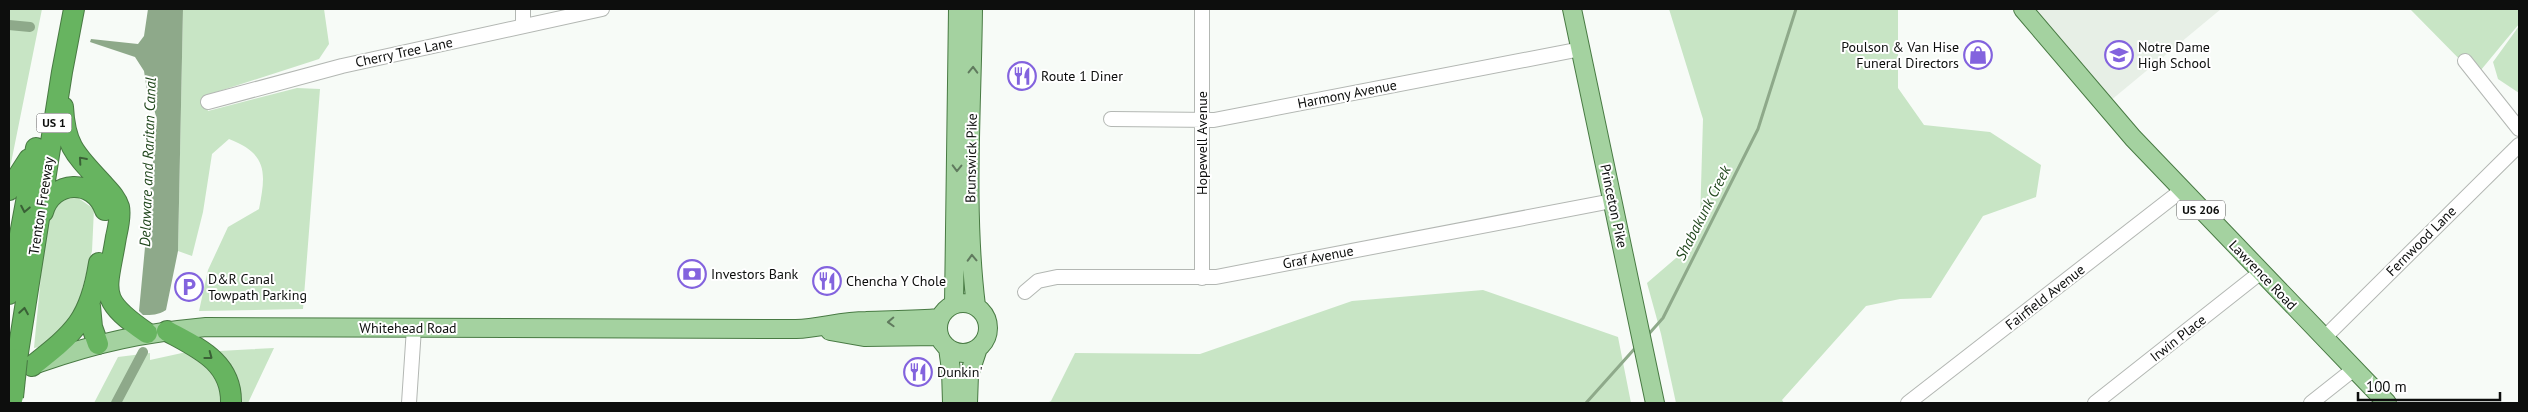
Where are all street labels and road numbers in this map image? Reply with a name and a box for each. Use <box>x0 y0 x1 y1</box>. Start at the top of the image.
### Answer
street label: Cherry Tree Lane <box>354 33 454 71</box>
street label: Harmony Avenue <box>1296 76 1398 112</box>
street label: Hopewell Avenue <box>1193 91 1211 195</box>
street label: Brunswick Pike <box>961 113 981 203</box>
road number: US 1 <box>36 114 72 132</box>
street label: Trenton Freeway <box>24 155 58 256</box>
street label: Princeton Pike <box>1596 162 1632 250</box>
road number: US 206 <box>2177 200 2225 220</box>
street label: Fernwood Lane <box>2382 202 2460 280</box>
street label: Lawrence Road <box>2225 236 2301 314</box>
street label: Graf Avenue <box>1281 241 1355 273</box>
street label: Fairfield Avenue <box>2002 260 2088 334</box>
street label: Irwin Place <box>2146 311 2210 365</box>
street label: Whitehead Road <box>359 319 457 337</box>

